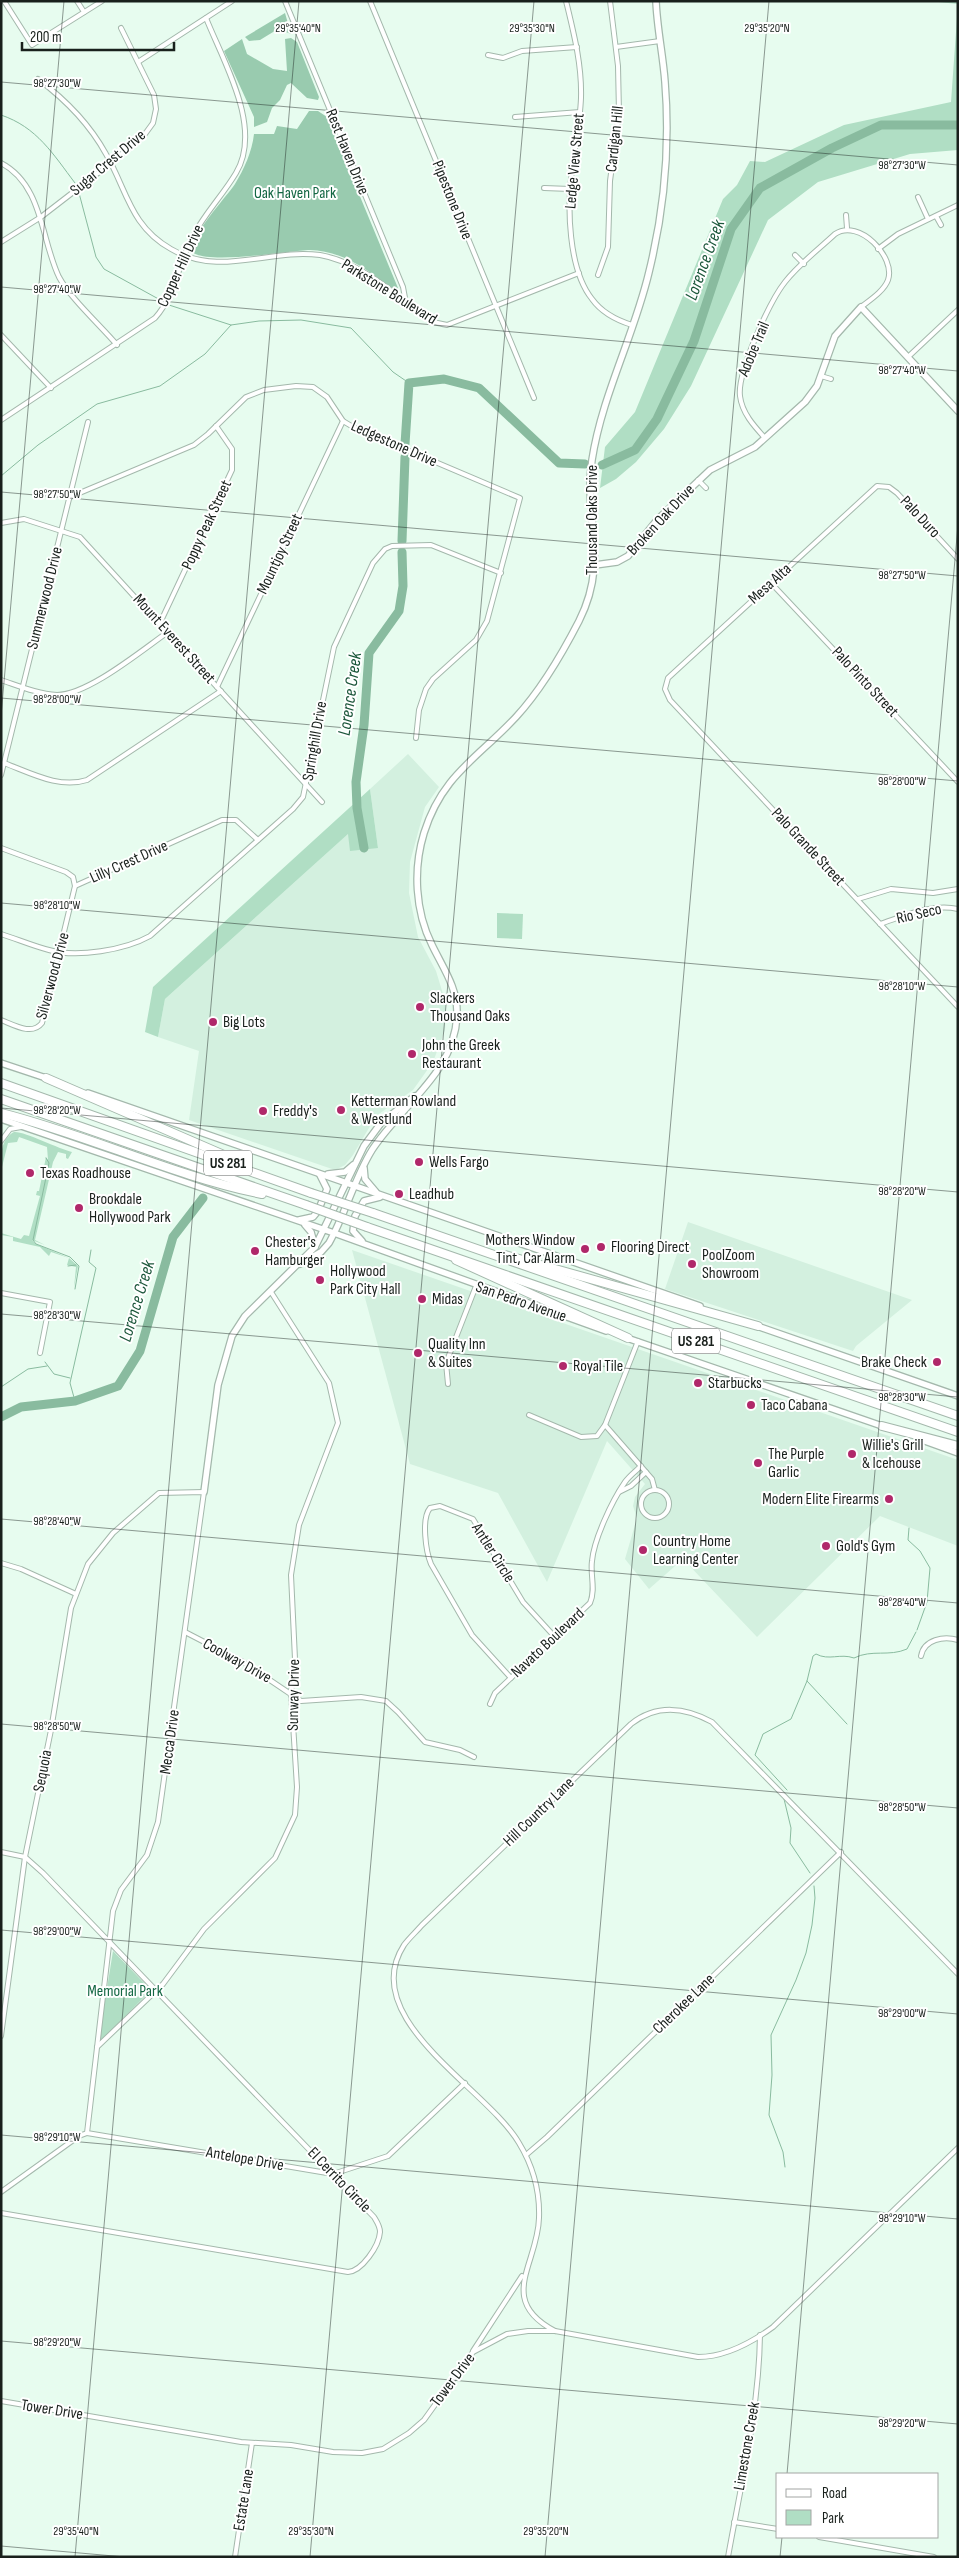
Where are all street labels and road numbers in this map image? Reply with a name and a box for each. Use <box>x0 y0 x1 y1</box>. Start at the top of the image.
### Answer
street label: Cardigan Hill <box>602 105 628 173</box>
street label: Rest Haven Drive <box>321 106 373 198</box>
street label: Ledge View Street <box>561 112 589 210</box>
street label: Sugar Crest Drive <box>66 126 150 200</box>
street label: Pipestone Drive <box>428 158 476 242</box>
street label: Copper Hill Drive <box>154 222 208 310</box>
street label: Parkstone Boulevard <box>338 255 440 329</box>
street label: Adobe Trail <box>734 319 774 380</box>
street label: Ledgestone Drive <box>348 417 440 471</box>
street label: Thousand Oaks Drive <box>583 465 602 575</box>
street label: Poppy Peak Street <box>178 477 236 573</box>
street label: Broken Oak Drive <box>623 481 699 559</box>
street label: Palo Duro <box>896 492 944 542</box>
street label: Mountjoy Street <box>253 511 307 597</box>
street label: Summerwood Drive <box>23 545 67 651</box>
street label: Mesa Alta <box>745 560 795 608</box>
street label: Mount Everest Street <box>129 590 219 688</box>
street label: Palo Pinto Street <box>828 643 902 721</box>
street label: Springhill Drive <box>299 700 331 782</box>
street label: Palo Grande Street <box>767 804 849 890</box>
street label: Lilly Crest Drive <box>87 836 171 888</box>
street label: Rio Seco <box>895 900 943 928</box>
street label: Silverwood Drive <box>32 930 74 1022</box>
road number: US 281 <box>204 1150 252 1176</box>
street label: San Pedro Avenue <box>473 1278 569 1326</box>
road number: US 281 <box>672 1328 720 1354</box>
street label: Antler Circle <box>467 1519 519 1586</box>
street label: Navato Boulevard <box>507 1604 589 1682</box>
street label: Coolway Drive <box>199 1634 275 1688</box>
street label: Sunway Drive <box>284 1659 304 1731</box>
street label: Mecca Drive <box>156 1708 184 1776</box>
street label: Sequoia <box>30 1748 56 1794</box>
street label: Hill Country Lane <box>500 1773 578 1851</box>
street label: Cherokee Lane <box>649 1970 719 2038</box>
street label: Antelope Drive <box>204 2143 285 2175</box>
street label: El Cerrito Circle <box>303 2143 375 2217</box>
street label: Tower Drive <box>427 2349 479 2411</box>
street label: Tower Drive <box>20 2396 84 2424</box>
street label: Limestone Creek <box>730 2400 764 2492</box>
street label: Estate Lane <box>230 2468 258 2532</box>

